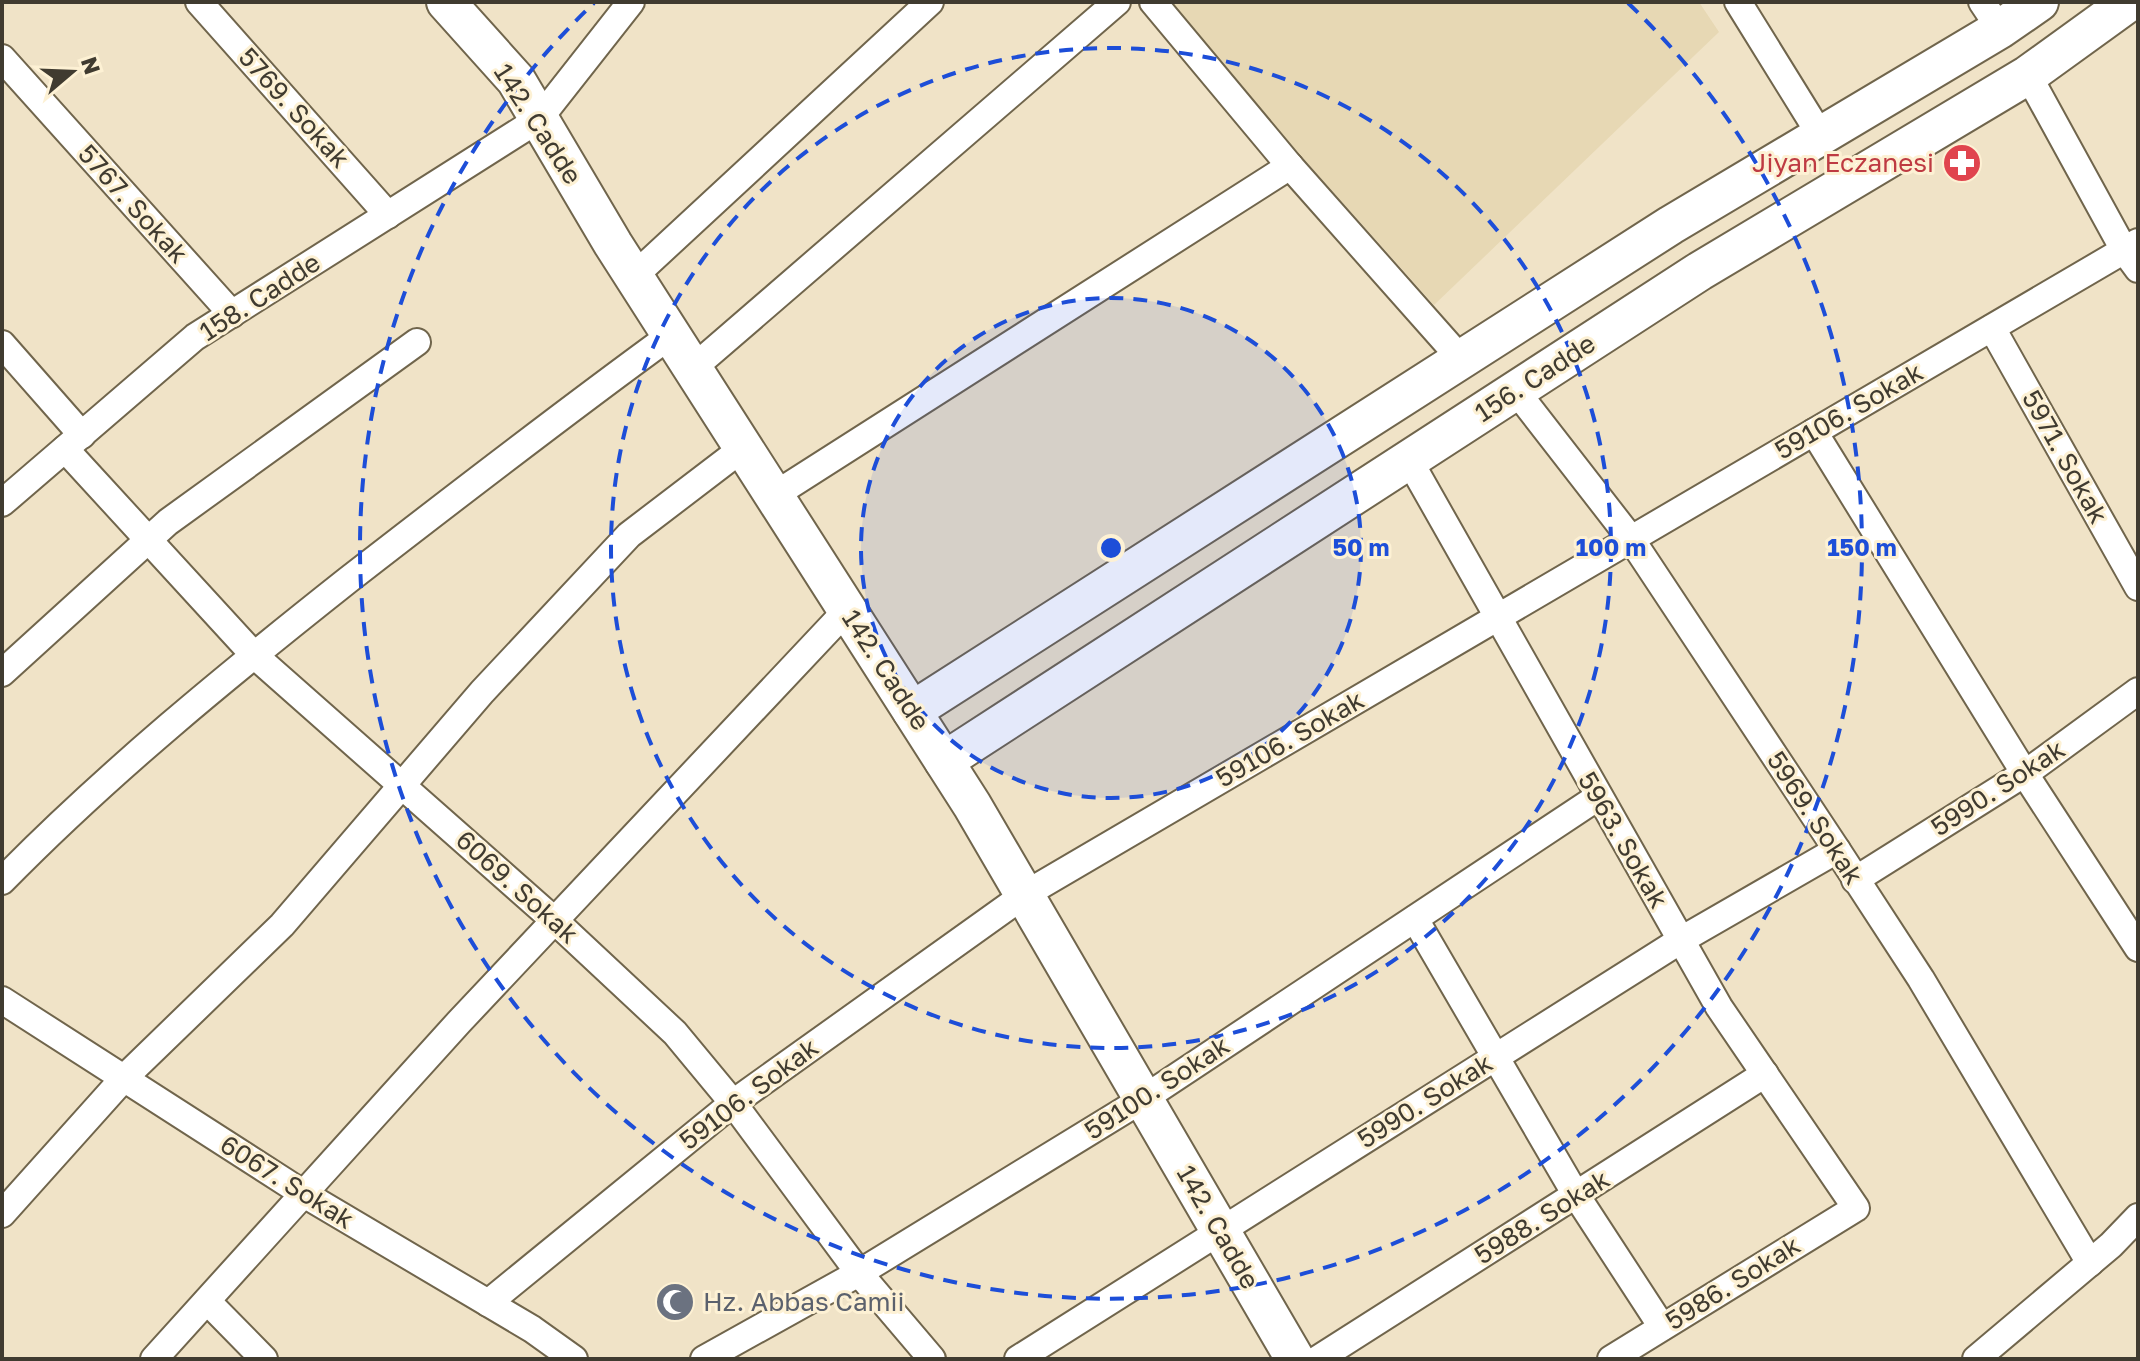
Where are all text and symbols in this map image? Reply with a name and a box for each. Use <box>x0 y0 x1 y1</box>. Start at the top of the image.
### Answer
north arrow <box>32 32 112 112</box>
street label: 5769. Sokak <box>232 41 357 174</box>
text: N <box>76 53 107 78</box>
street label: 142. Cadde <box>488 58 589 190</box>
street label: 5767. Sokak <box>72 138 195 270</box>
pharmacy icon: Jiyan Eczanesi <box>1941 142 1983 184</box>
place label: Jiyan Eczanesi <box>1752 147 1934 178</box>
street label: 158. Cadde <box>194 246 326 347</box>
street label: 156. Cadde <box>1469 327 1601 428</box>
street label: 59106. Sokak <box>1769 356 1928 465</box>
street label: 5971. Sokak <box>2016 385 2115 529</box>
text: 50 m <box>1332 532 1390 561</box>
text: 100 m <box>1576 532 1646 561</box>
text: 150 m <box>1827 532 1897 561</box>
centre of rings <box>1097 534 1125 562</box>
street label: 142. Cadde <box>836 604 937 736</box>
street label: 59106. Sokak <box>1210 684 1369 793</box>
street label: 5990. Sokak <box>1925 733 2071 842</box>
street label: 5969. Sokak <box>1761 745 1870 890</box>
street label: 5963. Sokak <box>1572 766 1675 914</box>
street label: 6069. Sokak <box>450 824 585 950</box>
street label: 59100. Sokak <box>1079 1029 1235 1146</box>
street label: 59106. Sokak <box>673 1031 824 1156</box>
street label: 5990. Sokak <box>1352 1047 1498 1154</box>
street label: 6067. Sokak <box>215 1128 360 1235</box>
street label: 142. Cadde <box>1171 1160 1266 1294</box>
street label: 5988. Sokak <box>1469 1163 1615 1270</box>
street label: 5986. Sokak <box>1660 1229 1806 1336</box>
mosque icon: Hz. Abbas Camii <box>654 1281 696 1323</box>
place label: Hz. Abbas Camii <box>703 1286 905 1317</box>

